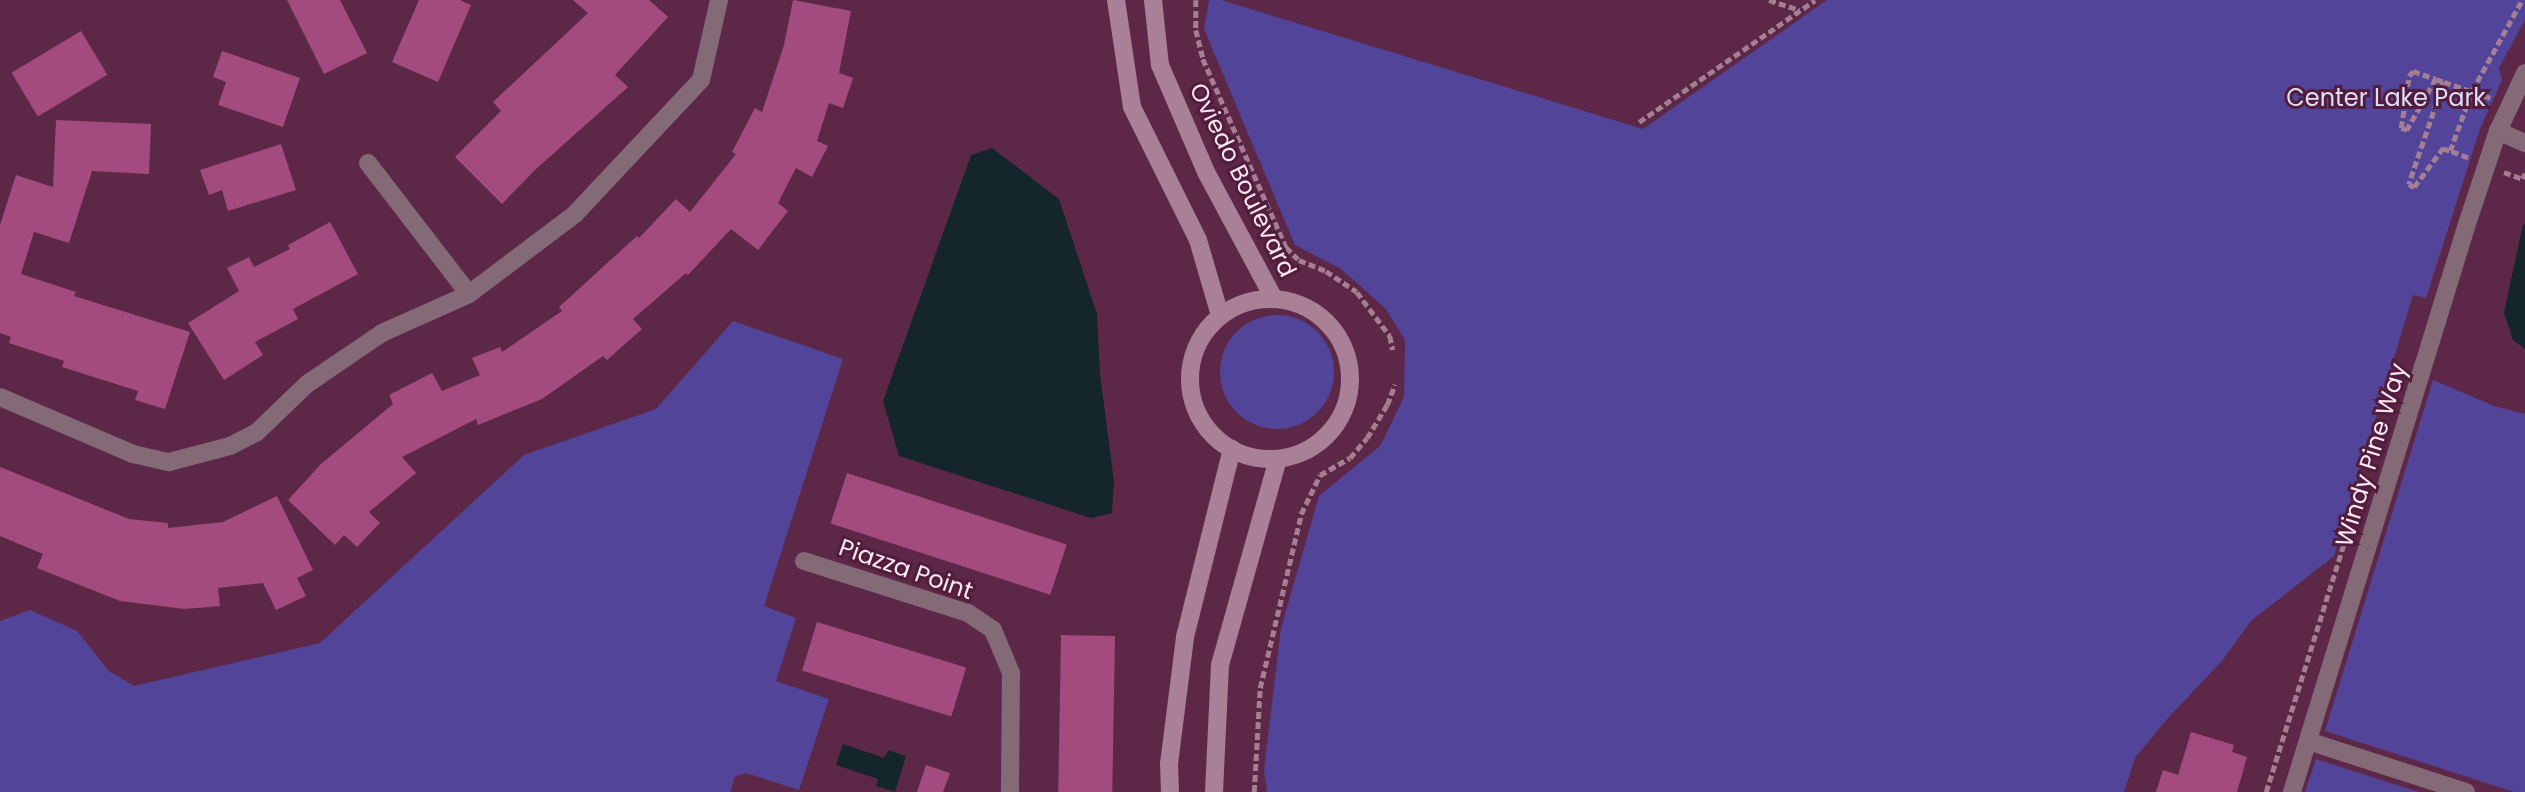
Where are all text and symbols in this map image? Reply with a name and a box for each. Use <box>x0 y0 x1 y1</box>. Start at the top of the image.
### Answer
street label: Oviedo Boulevard <box>1184 78 1302 282</box>
park label: Center Lake Park <box>2286 84 2486 112</box>
street label: Windy Pine Way <box>2329 360 2413 550</box>
street label: Piazza Point <box>835 533 977 605</box>

